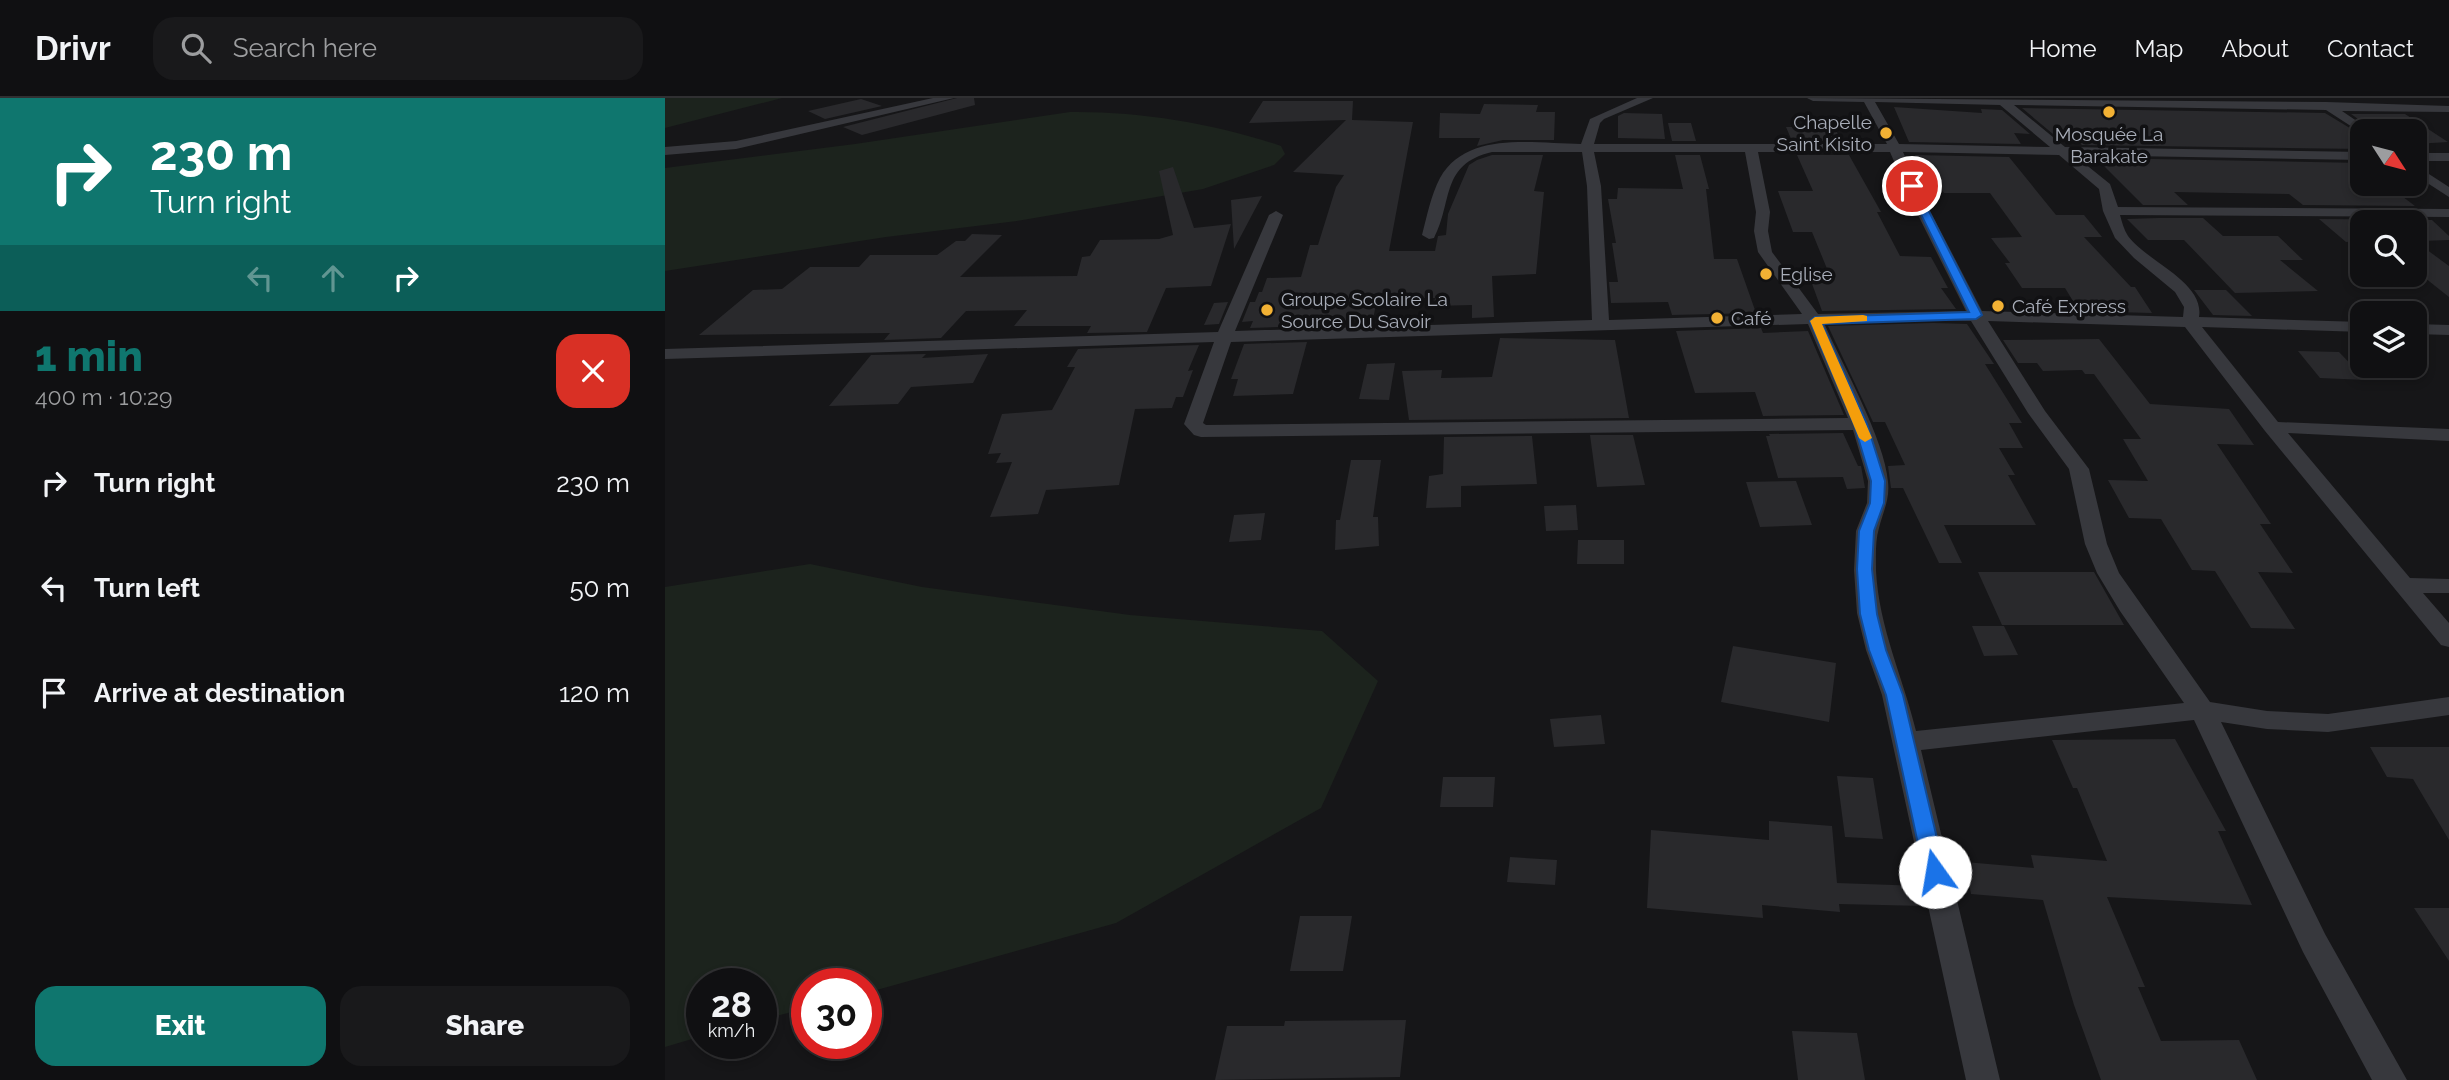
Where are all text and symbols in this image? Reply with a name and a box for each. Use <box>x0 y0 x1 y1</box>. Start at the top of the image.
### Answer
search box <box>153 17 643 80</box>
text: Drivr <box>35 29 111 68</box>
icon: search <box>177 29 215 67</box>
text: Search here <box>233 33 377 63</box>
text: Home <box>2029 34 2097 63</box>
text: Map <box>2135 34 2183 63</box>
text: About <box>2221 34 2289 63</box>
text: Contact <box>2327 34 2414 63</box>
marker: Mosquée La Barakate <box>2101 104 2117 120</box>
place label: Chapelle Saint Kisito <box>1777 111 1872 155</box>
north arrow <box>2350 119 2427 196</box>
map controls <box>2350 119 2427 378</box>
place label: Mosquée La Barakate <box>2055 123 2163 167</box>
text: 230 m <box>150 124 292 181</box>
marker: Chapelle Saint Kisito <box>1878 125 1894 141</box>
icon: right <box>35 126 126 217</box>
pin <box>1882 156 1942 216</box>
icon: arrive <box>1893 167 1931 205</box>
text: Turn right <box>150 183 291 220</box>
button: search <box>2350 210 2427 287</box>
icon: left <box>241 259 279 297</box>
icon: ahead <box>314 259 352 297</box>
icon: right <box>387 259 425 297</box>
place label: Eglise <box>1780 263 1833 285</box>
marker: Eglise <box>1758 266 1774 282</box>
place label: Groupe Scolaire La Source Du Savoir <box>1281 288 1448 332</box>
place label: Café Express <box>2012 295 2126 317</box>
marker: Café Express <box>1990 298 2006 314</box>
button: layers <box>2350 301 2427 378</box>
marker: Groupe Scolaire La Source Du Savoir <box>1259 302 1275 318</box>
place label: Café <box>1731 307 1771 329</box>
marker: Café <box>1709 310 1725 326</box>
text: 1 min <box>35 332 143 381</box>
button: close <box>556 334 630 408</box>
text: 400 m · 10:29 <box>35 383 173 410</box>
icon: right <box>35 464 73 502</box>
text: Turn right <box>94 468 215 498</box>
text: 230 m <box>556 468 630 498</box>
icon: left <box>35 569 73 607</box>
text: Turn left <box>94 573 200 603</box>
text: 50 m <box>569 573 630 603</box>
icon: arrive <box>35 674 73 712</box>
text: Arrive at destination <box>94 678 345 708</box>
text: 120 m <box>559 678 630 708</box>
position arrow <box>1898 835 1972 909</box>
speed limit sign: 30 <box>791 968 882 1059</box>
text: 28 <box>711 984 752 1025</box>
button: Exit <box>35 986 326 1066</box>
button: Share <box>340 986 630 1066</box>
text: km/h <box>708 1020 755 1041</box>

